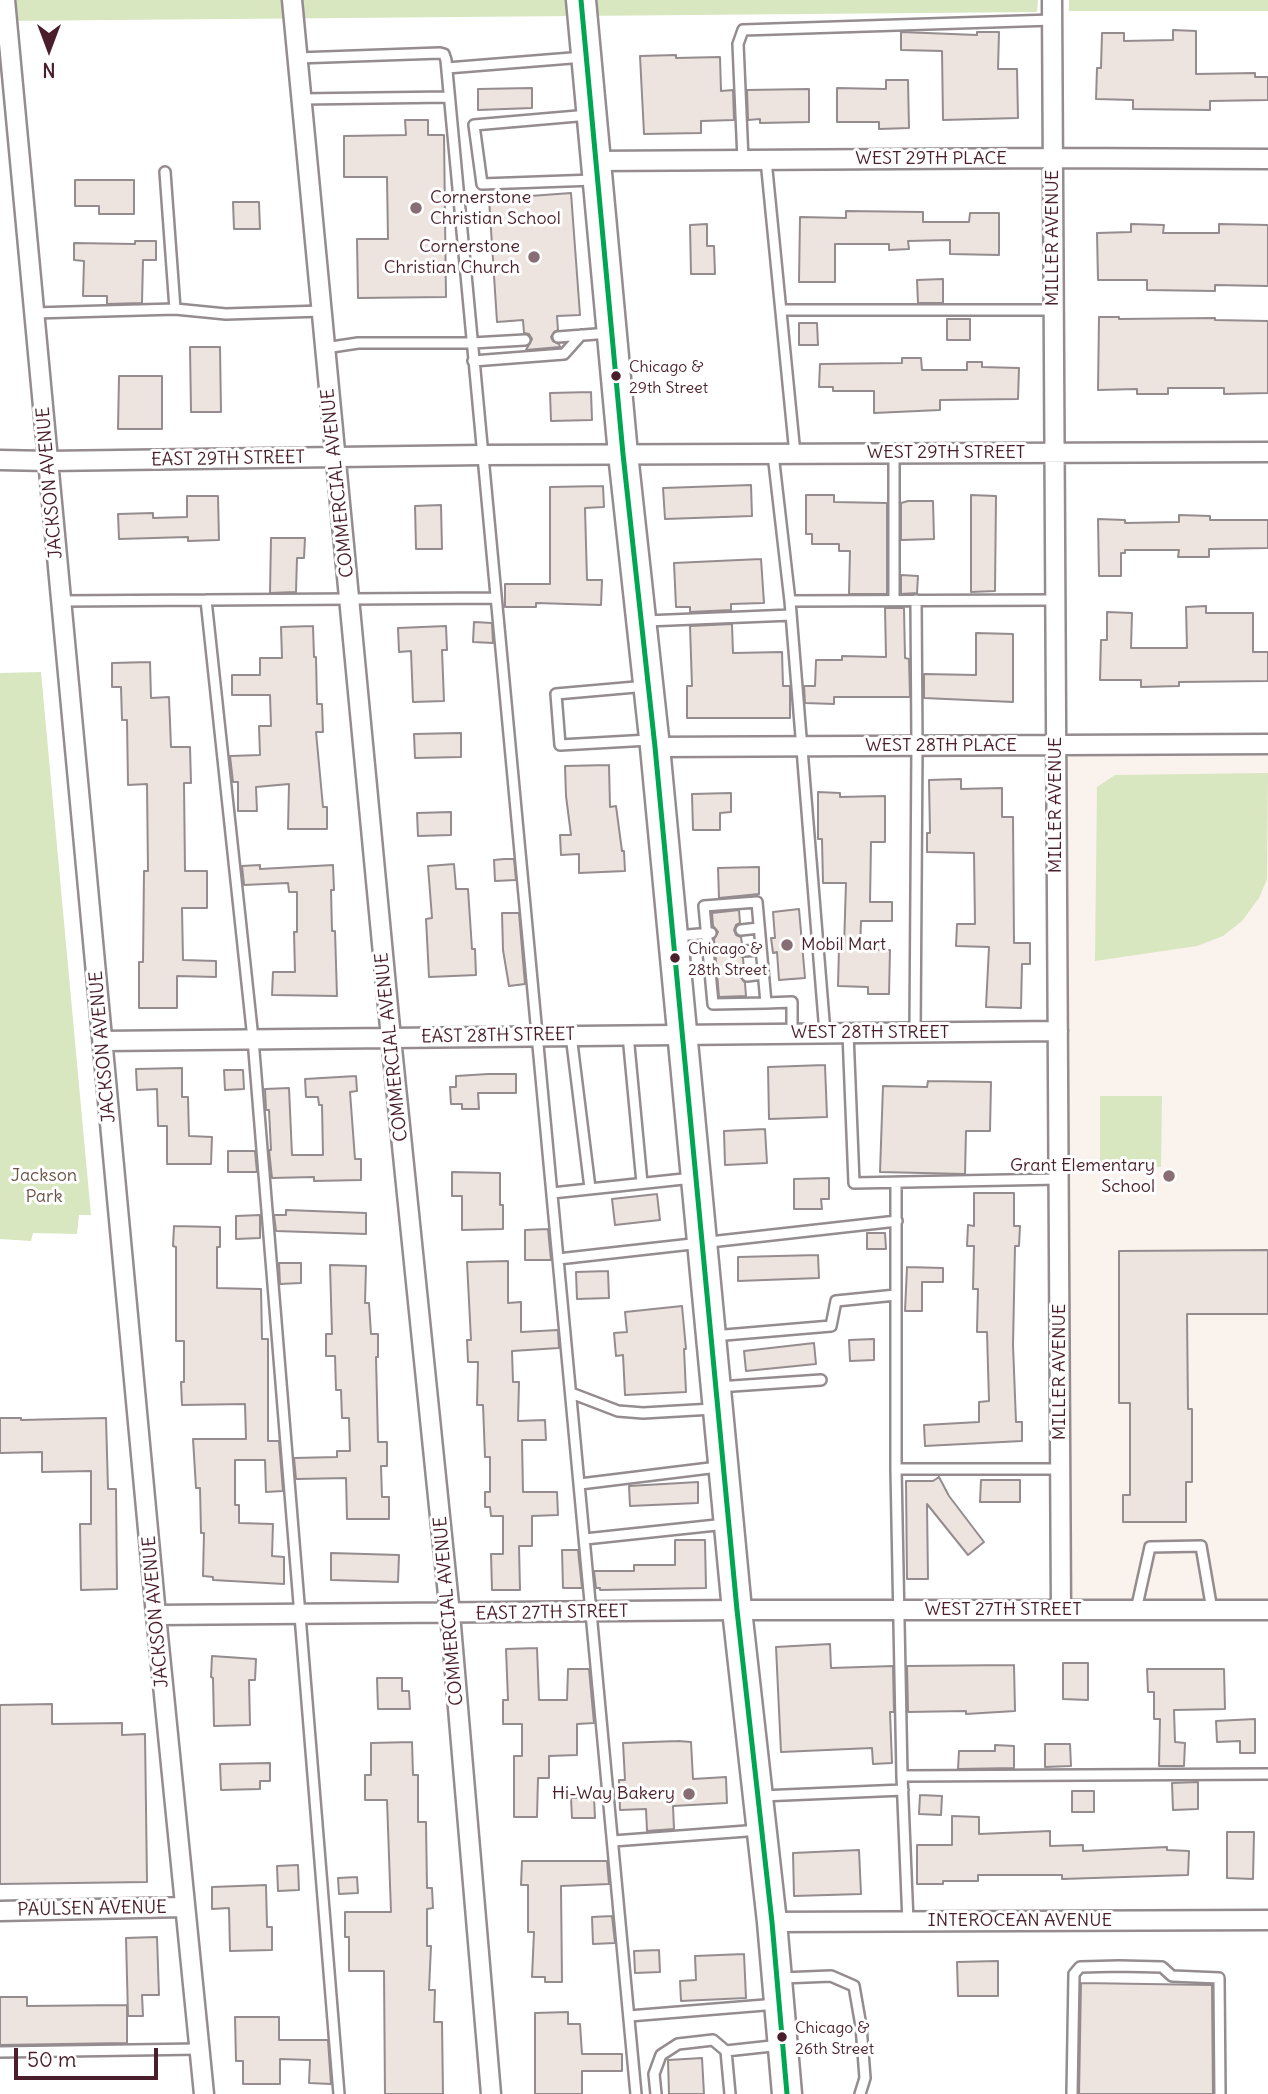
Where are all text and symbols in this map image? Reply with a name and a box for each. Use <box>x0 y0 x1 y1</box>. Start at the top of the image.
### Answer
north arrow <box>14 14 84 84</box>
text: N <box>42 58 56 82</box>
street label: WEST 29TH PLACE <box>855 148 1007 170</box>
street label: MILLER AVENUE <box>1042 170 1064 306</box>
place label: Cornerstone Christian School <box>430 187 561 230</box>
marker: Cornerstone Christian School <box>408 200 424 216</box>
place label: Cornerstone Christian Church <box>384 236 520 278</box>
marker: Cornerstone Christian Church <box>526 249 542 265</box>
place label: Chicago & 29th Street <box>629 357 708 395</box>
marker: Chicago & 29th Street <box>609 369 623 383</box>
street label: COMMERCIAL AVENUE <box>317 387 359 579</box>
street label: JACKSON AVENUE <box>33 406 67 560</box>
street label: WEST 29TH STREET <box>867 442 1025 464</box>
street label: EAST 29TH STREET <box>151 447 305 471</box>
street label: WEST 28TH PLACE <box>865 735 1017 757</box>
street label: MILLER AVENUE <box>1045 737 1067 873</box>
place label: Mobil Mart <box>801 934 886 956</box>
marker: Mobil Mart <box>779 937 795 953</box>
place label: Chicago & 28th Street <box>688 939 767 977</box>
street label: COMMERCIAL AVENUE <box>371 951 413 1143</box>
marker: Chicago & 28th Street <box>668 951 682 965</box>
street label: JACKSON AVENUE <box>86 970 120 1124</box>
street label: WEST 28TH STREET <box>791 1022 949 1044</box>
street label: EAST 28TH STREET <box>421 1024 575 1048</box>
place label: Grant Elementary School <box>1010 1155 1155 1198</box>
park label: Jackson Park <box>11 1165 77 1208</box>
marker: Grant Elementary School <box>1161 1168 1177 1184</box>
street label: MILLER AVENUE <box>1049 1304 1071 1440</box>
street label: COMMERCIAL AVENUE <box>430 1515 468 1707</box>
street label: JACKSON AVENUE <box>139 1535 173 1689</box>
street label: WEST 27TH STREET <box>924 1599 1082 1621</box>
street label: EAST 27TH STREET <box>476 1601 628 1625</box>
place label: Hi-Way Bakery <box>552 1783 675 1805</box>
marker: Hi-Way Bakery <box>681 1786 697 1802</box>
street label: PAULSEN AVENUE <box>17 1897 167 1921</box>
street label: INTEROCEAN AVENUE <box>928 1910 1112 1932</box>
place label: Chicago & 26th Street <box>795 2018 874 2056</box>
marker: Chicago & 26th Street <box>775 2030 789 2044</box>
scale bar <box>18 2035 161 2078</box>
text: 50 m <box>27 2046 76 2073</box>

